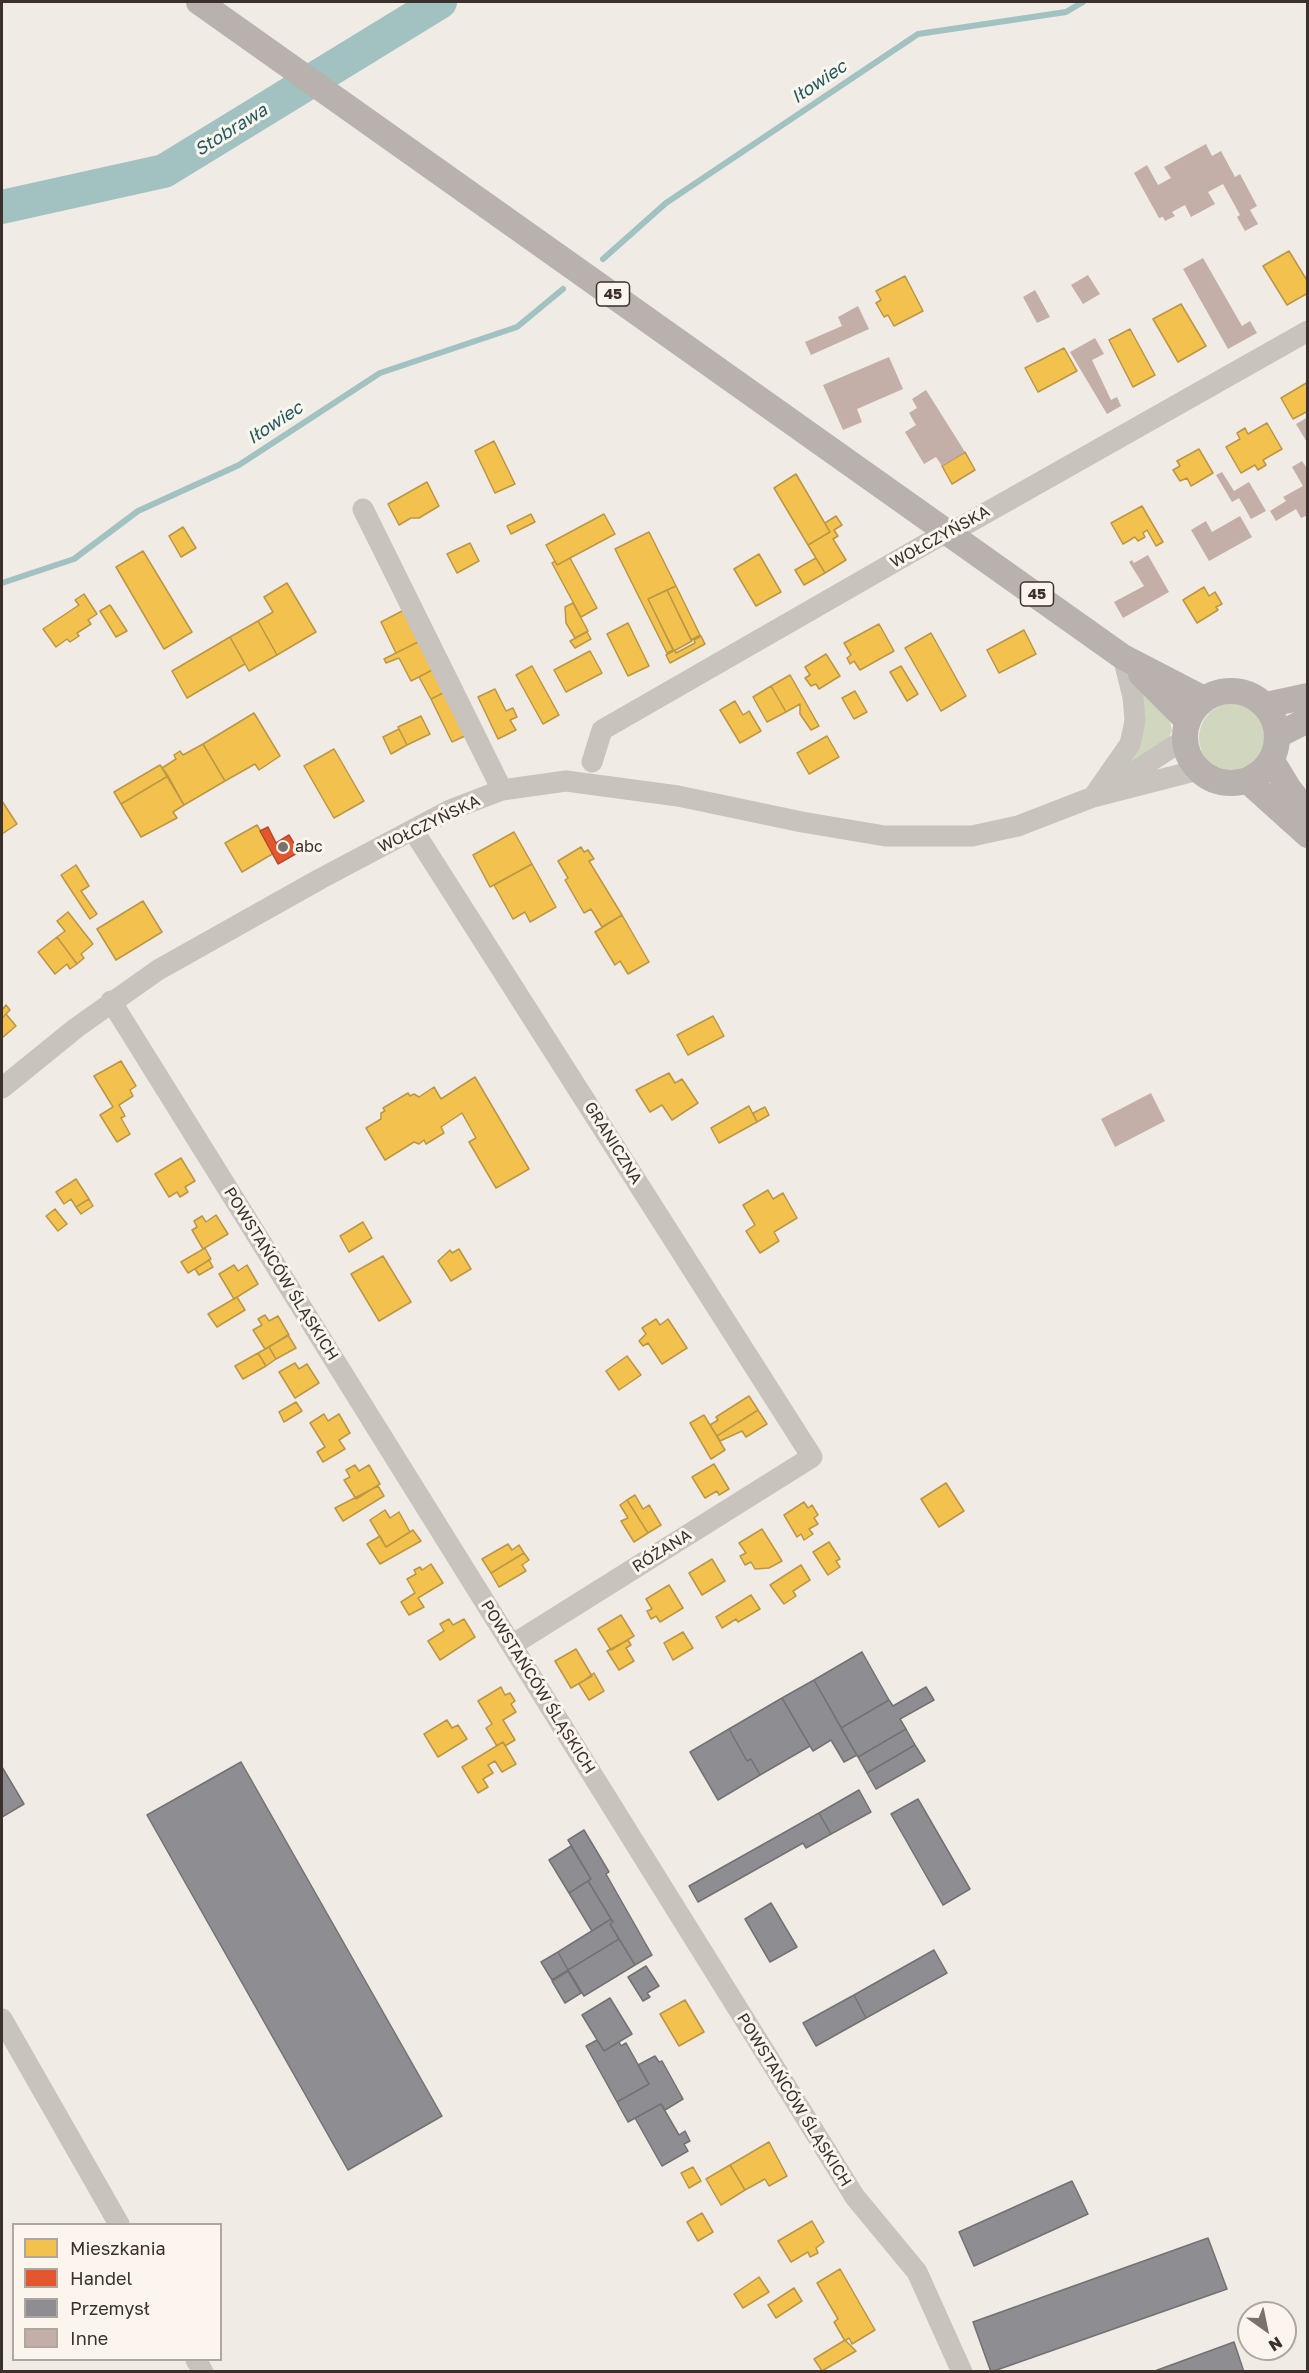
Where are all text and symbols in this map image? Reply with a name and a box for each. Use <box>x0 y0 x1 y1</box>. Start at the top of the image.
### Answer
water label: Iłowiec <box>787 56 851 108</box>
water label: Stobrawa <box>191 99 271 161</box>
road number: 45 <box>596 282 630 306</box>
water label: Iłowiec <box>243 397 307 449</box>
street label: WOŁCZYŃSKA <box>887 502 993 572</box>
road number: 45 <box>1020 582 1054 606</box>
street label: WOŁCZYŃSKA <box>375 791 483 857</box>
place label: abc <box>295 837 323 857</box>
marker: abc <box>276 840 290 854</box>
street label: GRANICZNA <box>580 1098 646 1188</box>
street label: POWSTAŃCÓW ŚLĄSKICH <box>220 1184 342 1364</box>
street label: RÓŻANA <box>629 1525 695 1577</box>
street label: POWSTAŃCÓW ŚLĄSKICH <box>477 1597 599 1777</box>
street label: POWSTAŃCÓW ŚLĄSKICH <box>733 2010 855 2190</box>
legend <box>12 2223 222 2361</box>
text: Mieszkania <box>70 2237 166 2259</box>
text: Handel <box>70 2267 132 2289</box>
text: Przemysł <box>70 2297 150 2319</box>
north arrow <box>1237 2301 1297 2361</box>
text: Inne <box>70 2327 108 2349</box>
text: N <box>1265 2333 1286 2356</box>

